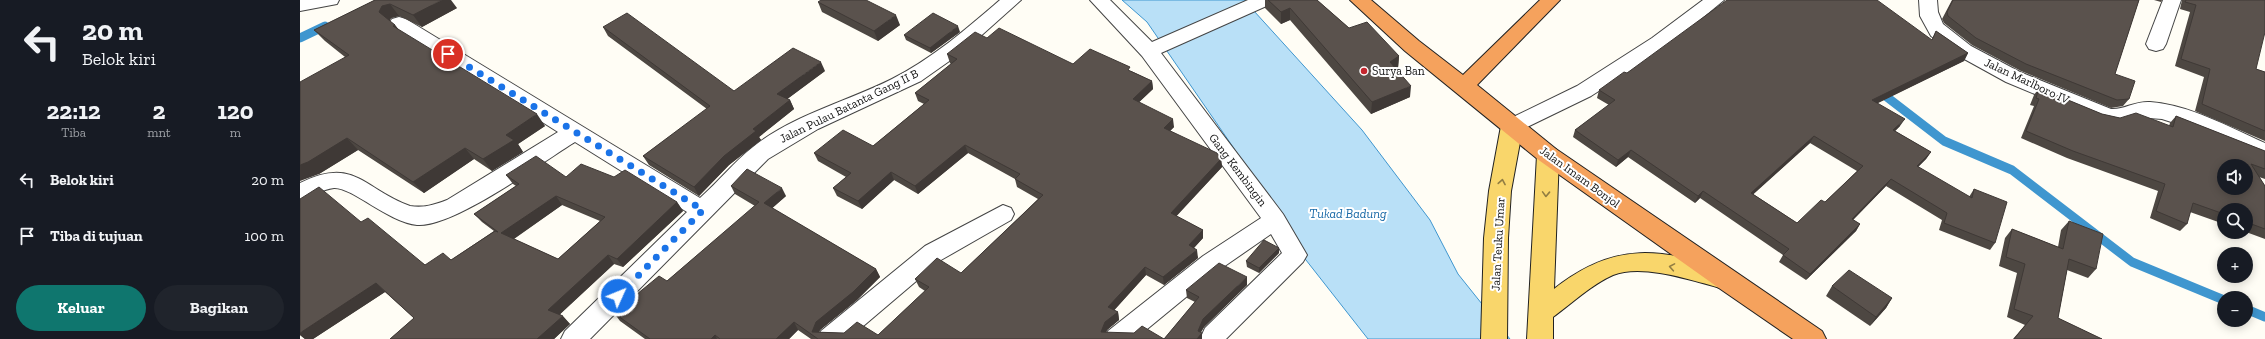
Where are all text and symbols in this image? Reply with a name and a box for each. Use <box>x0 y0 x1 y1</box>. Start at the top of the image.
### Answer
text: 20 m <box>82 14 143 47</box>
icon: left <box>16 16 68 68</box>
pin <box>431 37 465 71</box>
icon: arrive <box>437 43 459 65</box>
text: Belok kiri <box>82 48 156 70</box>
street label: Jalan Marlboro IV <box>1982 55 2072 107</box>
place label: Surya Ban <box>1372 64 1425 78</box>
street label: Jalan Pulau Batanta Gang II B <box>777 66 921 146</box>
marker: Surya Ban <box>1359 66 1369 76</box>
text: 22:12 <box>46 96 101 125</box>
text: 2 <box>152 96 165 125</box>
text: 120 <box>217 96 254 125</box>
text: Tiba <box>61 125 86 140</box>
text: mnt <box>147 125 171 140</box>
text: m <box>230 125 241 140</box>
street label: Gang Kembingin <box>1206 131 1270 209</box>
street label: Jalan Imam Bonjol <box>1537 143 1623 211</box>
map controls <box>2217 159 2253 327</box>
button: sound <box>2217 159 2253 195</box>
icon: left <box>16 169 38 191</box>
text: Belok kiri <box>50 171 114 189</box>
text: 20 m <box>251 171 284 189</box>
one-way arrow <box>1497 179 1506 185</box>
one-way arrow <box>1542 191 1550 197</box>
street label: Jalan Teuku Umar <box>1489 197 1507 291</box>
button: search <box>2217 203 2253 239</box>
water label: Tukad Badung <box>1309 206 1387 221</box>
icon: arrive <box>16 225 38 247</box>
text: Tiba di tujuan <box>50 227 143 245</box>
text: 100 m <box>245 227 284 245</box>
button: + <box>2217 247 2253 283</box>
one-way arrow <box>1669 263 1675 272</box>
position arrow <box>597 275 639 317</box>
button: Keluar <box>16 285 146 331</box>
button: Bagikan <box>154 285 284 331</box>
button: − <box>2217 291 2253 327</box>

